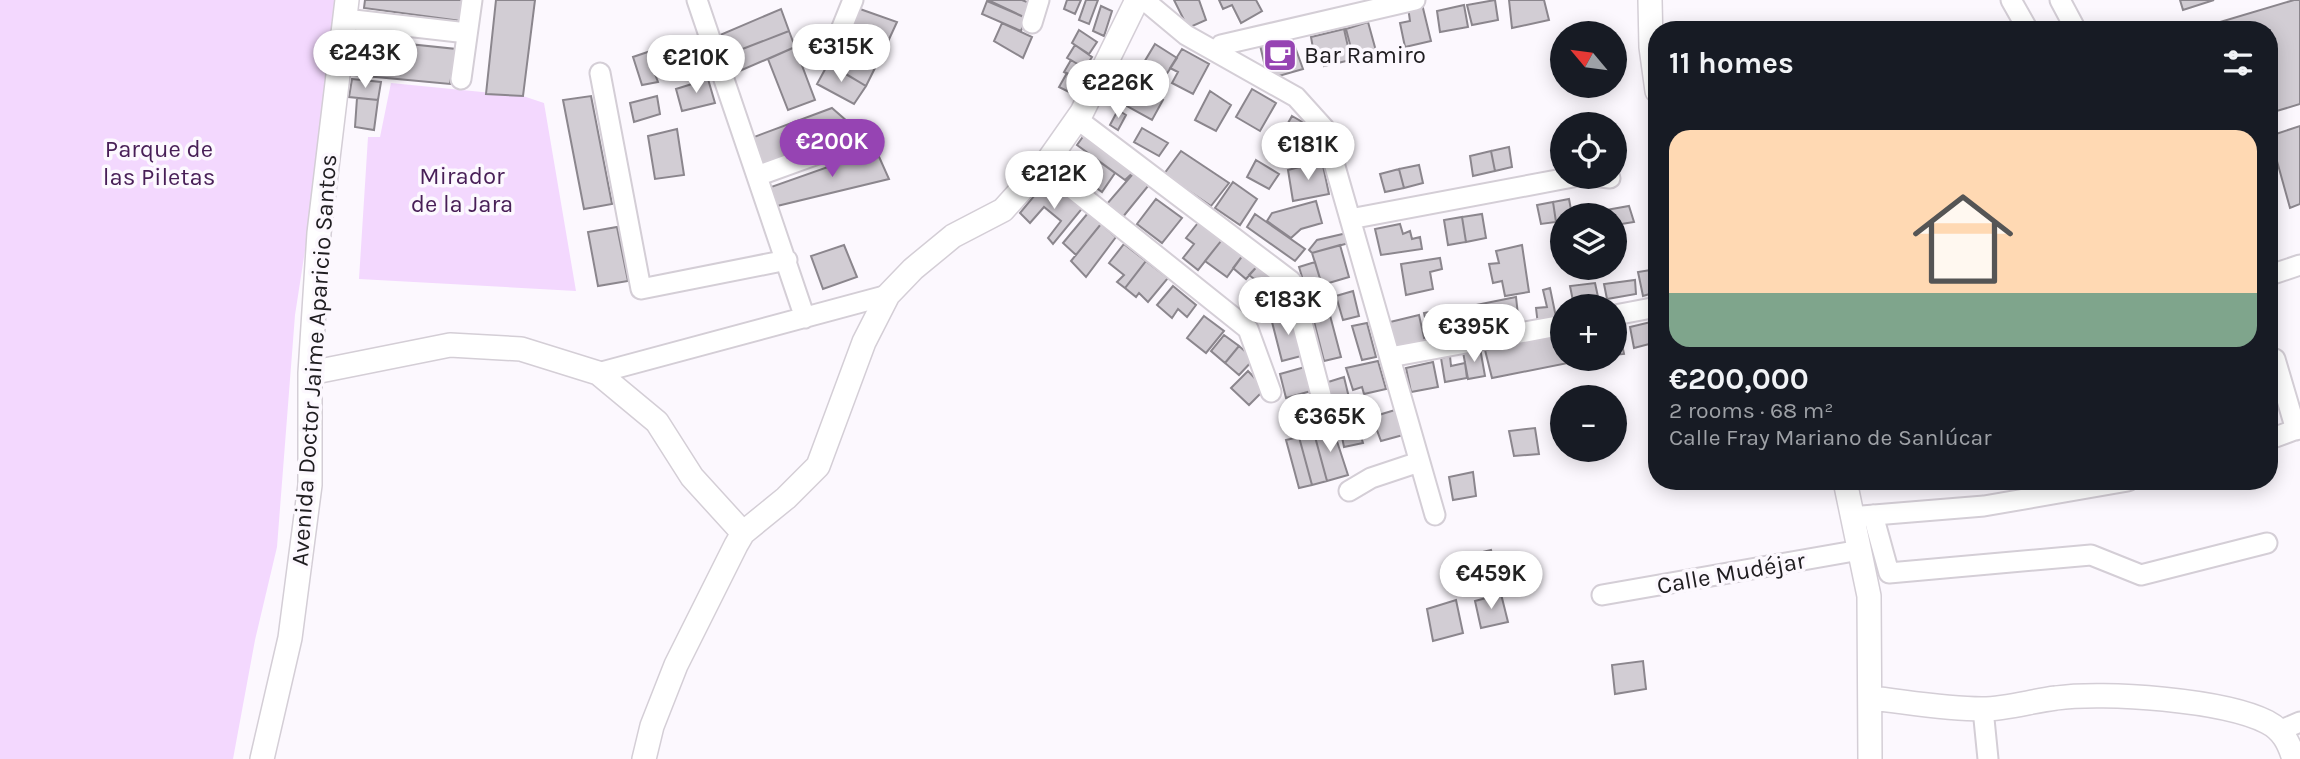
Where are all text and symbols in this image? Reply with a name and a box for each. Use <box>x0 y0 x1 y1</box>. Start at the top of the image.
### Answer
north arrow <box>1550 21 1628 98</box>
map controls <box>1550 21 1627 462</box>
pin: €315K <box>792 24 890 84</box>
pin: €243K <box>316 31 414 90</box>
text: €315K <box>808 33 874 60</box>
pin: €210K <box>647 36 745 95</box>
cafe icon: Bar Ramiro <box>1261 36 1299 74</box>
text: €243K <box>329 39 401 66</box>
place label: Bar Ramiro <box>1304 41 1426 69</box>
text: €210K <box>663 44 729 71</box>
icon: filters <box>2219 44 2257 82</box>
text: 11 homes <box>1669 45 1794 81</box>
pin: €226K <box>1069 60 1167 120</box>
text: €226K <box>1082 69 1154 96</box>
button: locate <box>1550 112 1627 189</box>
pin: €200K <box>783 120 881 179</box>
pin: €181K <box>1259 122 1357 182</box>
text: €200K <box>796 128 868 155</box>
text: €181K <box>1278 131 1338 158</box>
park label: Parque de las Piletas <box>103 135 215 191</box>
pin: €212K <box>1005 152 1103 211</box>
street label: Avenida Doctor Jaime Aparicio Santos <box>286 153 342 567</box>
text: €212K <box>1021 160 1087 187</box>
park label: Mirador de la Jara <box>411 162 513 218</box>
icon: home <box>1900 176 2026 302</box>
button: layers <box>1550 203 1627 280</box>
pin: €183K <box>1239 278 1337 337</box>
text: €183K <box>1255 286 1322 313</box>
button: + <box>1550 294 1627 371</box>
pin: €395K <box>1425 304 1523 364</box>
text: €395K <box>1438 313 1510 340</box>
text: €200,000 <box>1669 361 1809 397</box>
button: − <box>1550 385 1627 462</box>
pin: €365K <box>1281 394 1379 454</box>
text: 2 rooms · 68 m² <box>1669 397 1833 424</box>
text: €365K <box>1294 403 1366 430</box>
text: Calle Fray Mariano de Sanlúcar <box>1669 424 1992 451</box>
street label: Calle Mudéjar <box>1655 546 1808 600</box>
pin: €459K <box>1442 552 1540 611</box>
text: €459K <box>1456 560 1526 587</box>

